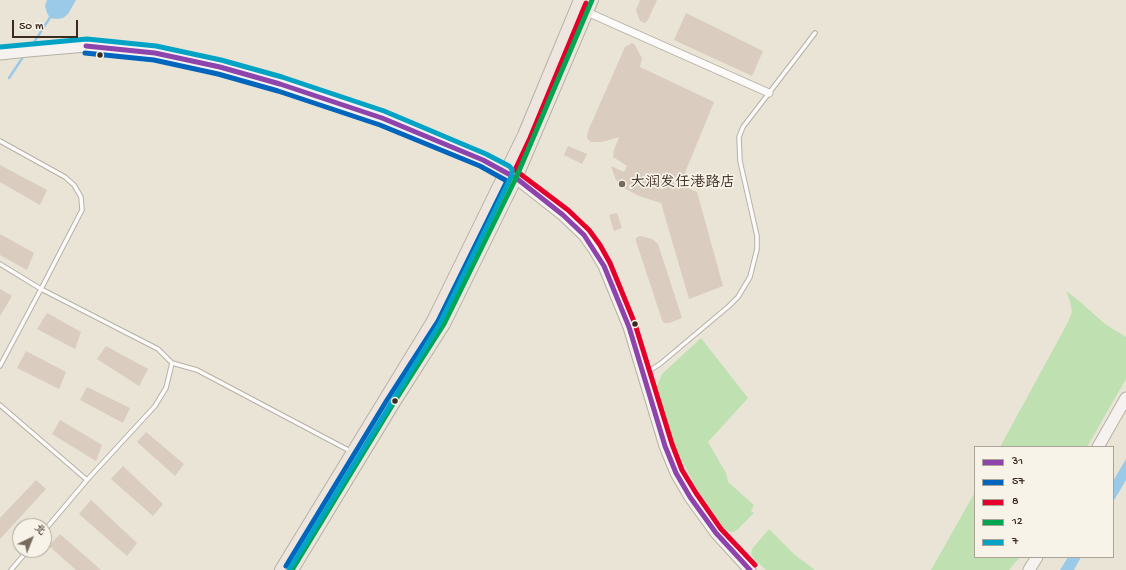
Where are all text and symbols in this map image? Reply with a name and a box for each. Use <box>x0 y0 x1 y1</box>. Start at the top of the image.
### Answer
scale bar <box>14 12 80 38</box>
text: 50 m <box>19 20 44 34</box>
unlabelled marker <box>95 50 105 60</box>
place label: 大润发任港路店 <box>630 175 735 193</box>
marker: 大润发任港路店 <box>617 179 627 189</box>
unlabelled marker <box>630 319 640 329</box>
unlabelled marker <box>390 396 400 406</box>
legend <box>974 446 1114 558</box>
text: 31 <box>1012 455 1023 469</box>
text: 57 <box>1012 475 1025 489</box>
text: 8 <box>1012 495 1019 509</box>
text: 12 <box>1012 515 1023 529</box>
north arrow <box>12 518 52 558</box>
text: 北 <box>31 522 48 538</box>
text: 7 <box>1012 535 1018 549</box>

